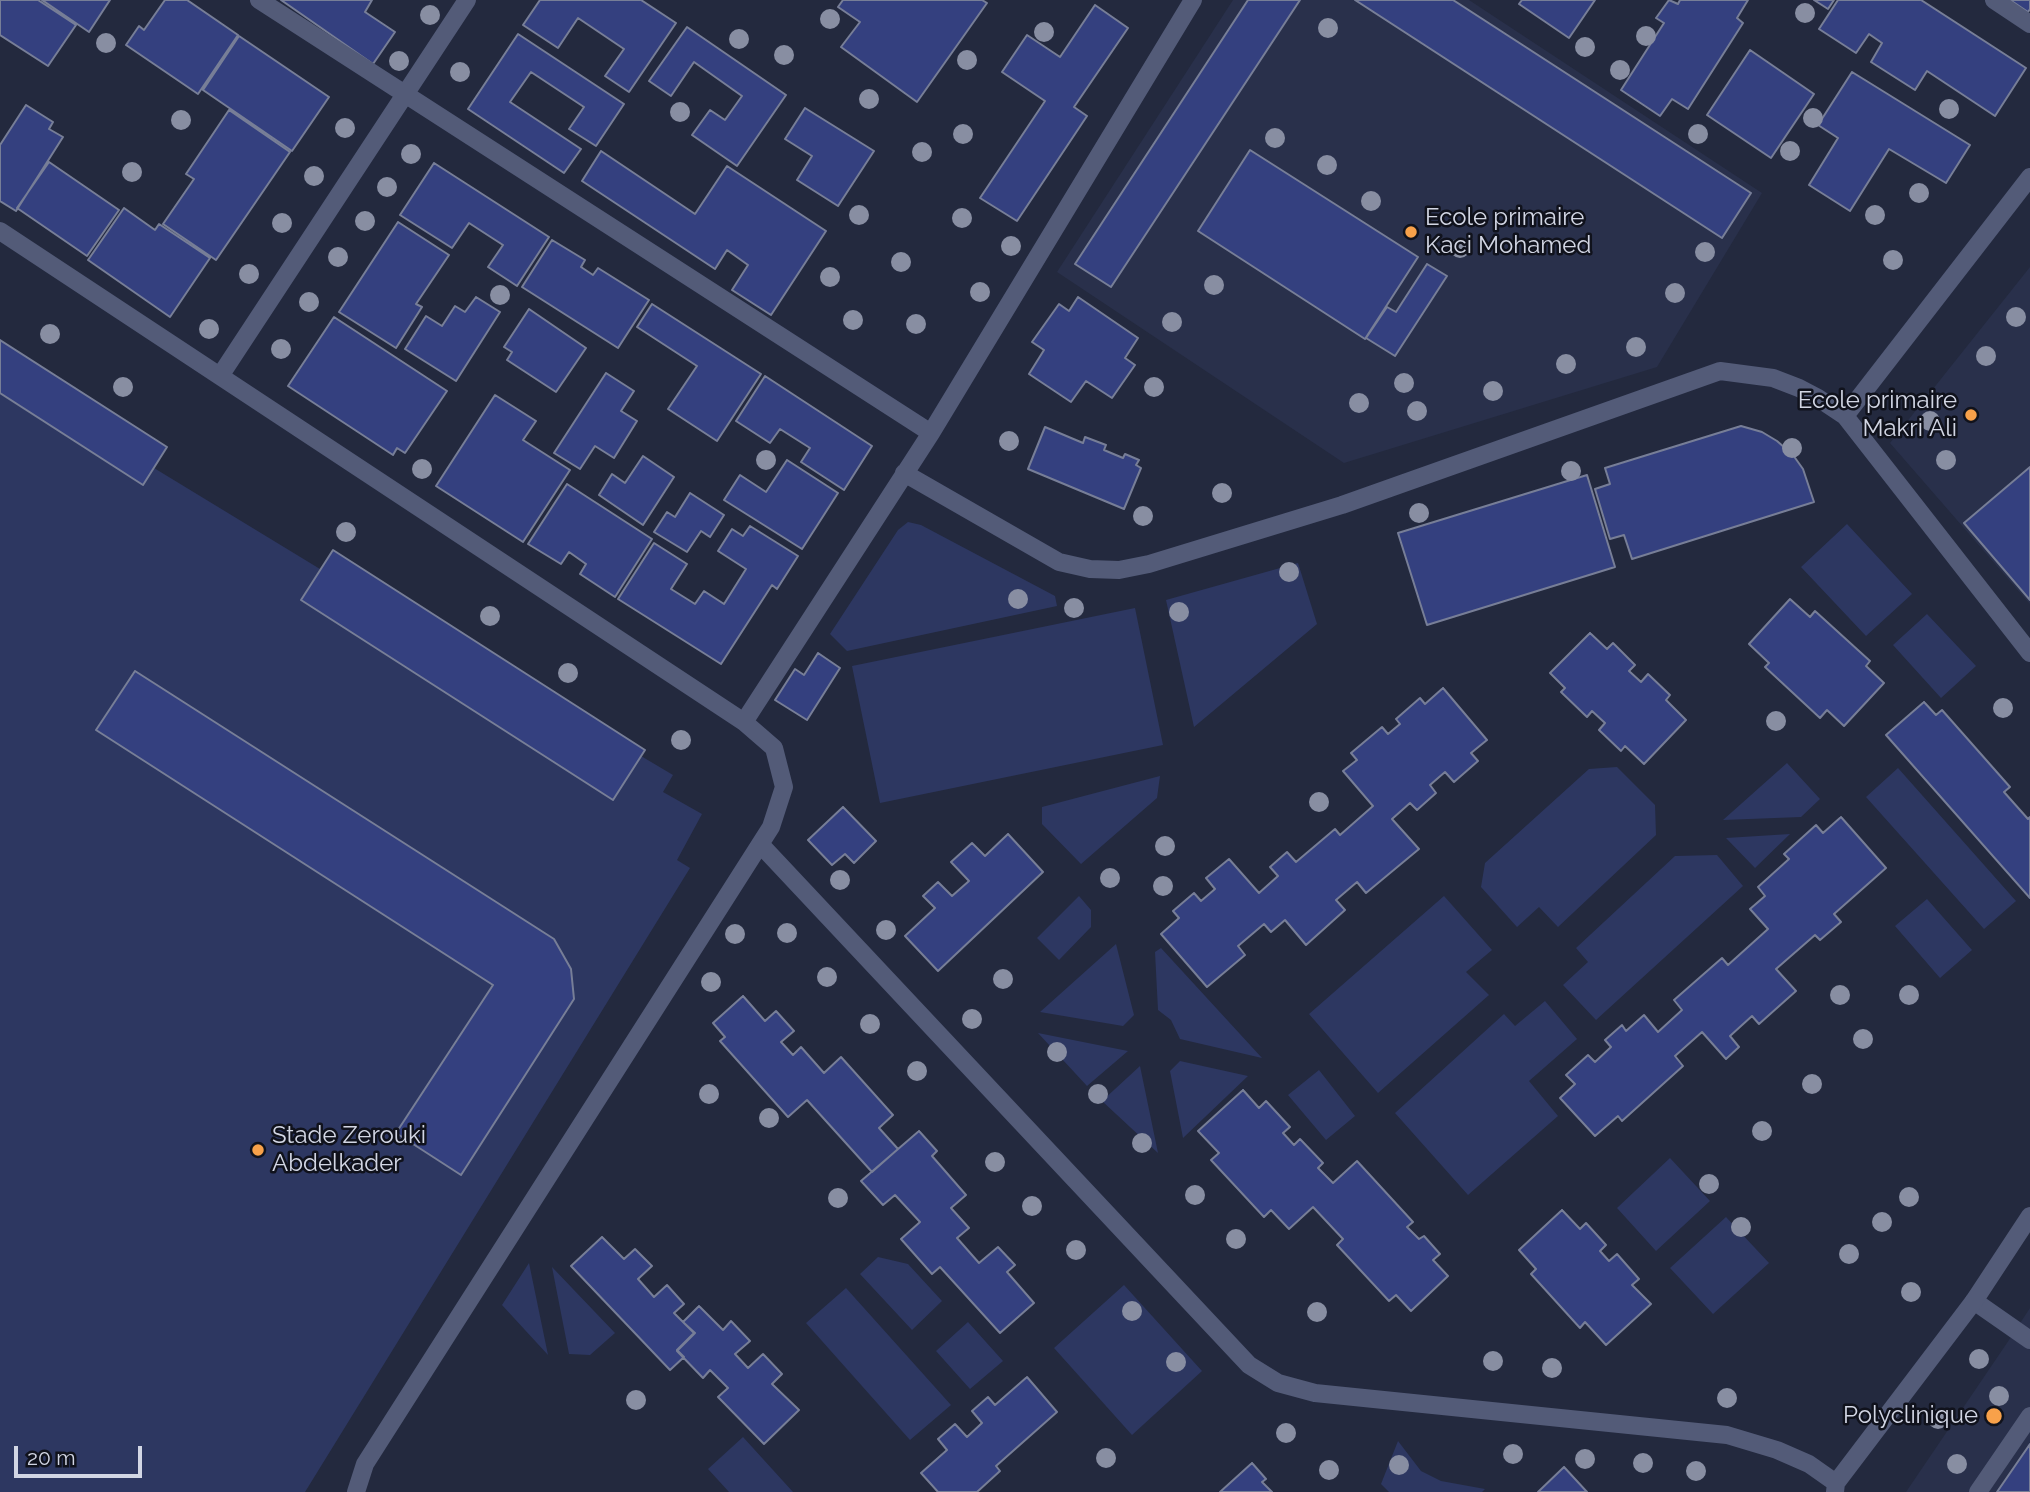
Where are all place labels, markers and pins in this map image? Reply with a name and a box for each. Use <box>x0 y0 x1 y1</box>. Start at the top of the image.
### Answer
place label: Ecole primaire Kaci Mohamed <box>1425 204 1591 260</box>
marker: Ecole primaire Kaci Mohamed <box>1403 224 1419 240</box>
place label: Ecole primaire Makri Ali <box>1798 387 1957 443</box>
marker: Ecole primaire Makri Ali <box>1963 407 1979 423</box>
place label: Stade Zerouki Abdelkader <box>272 1122 426 1178</box>
marker: Stade Zerouki Abdelkader <box>250 1142 266 1158</box>
place label: Polyclinique <box>1843 1402 1978 1430</box>
marker: Polyclinique <box>1984 1406 2004 1426</box>

